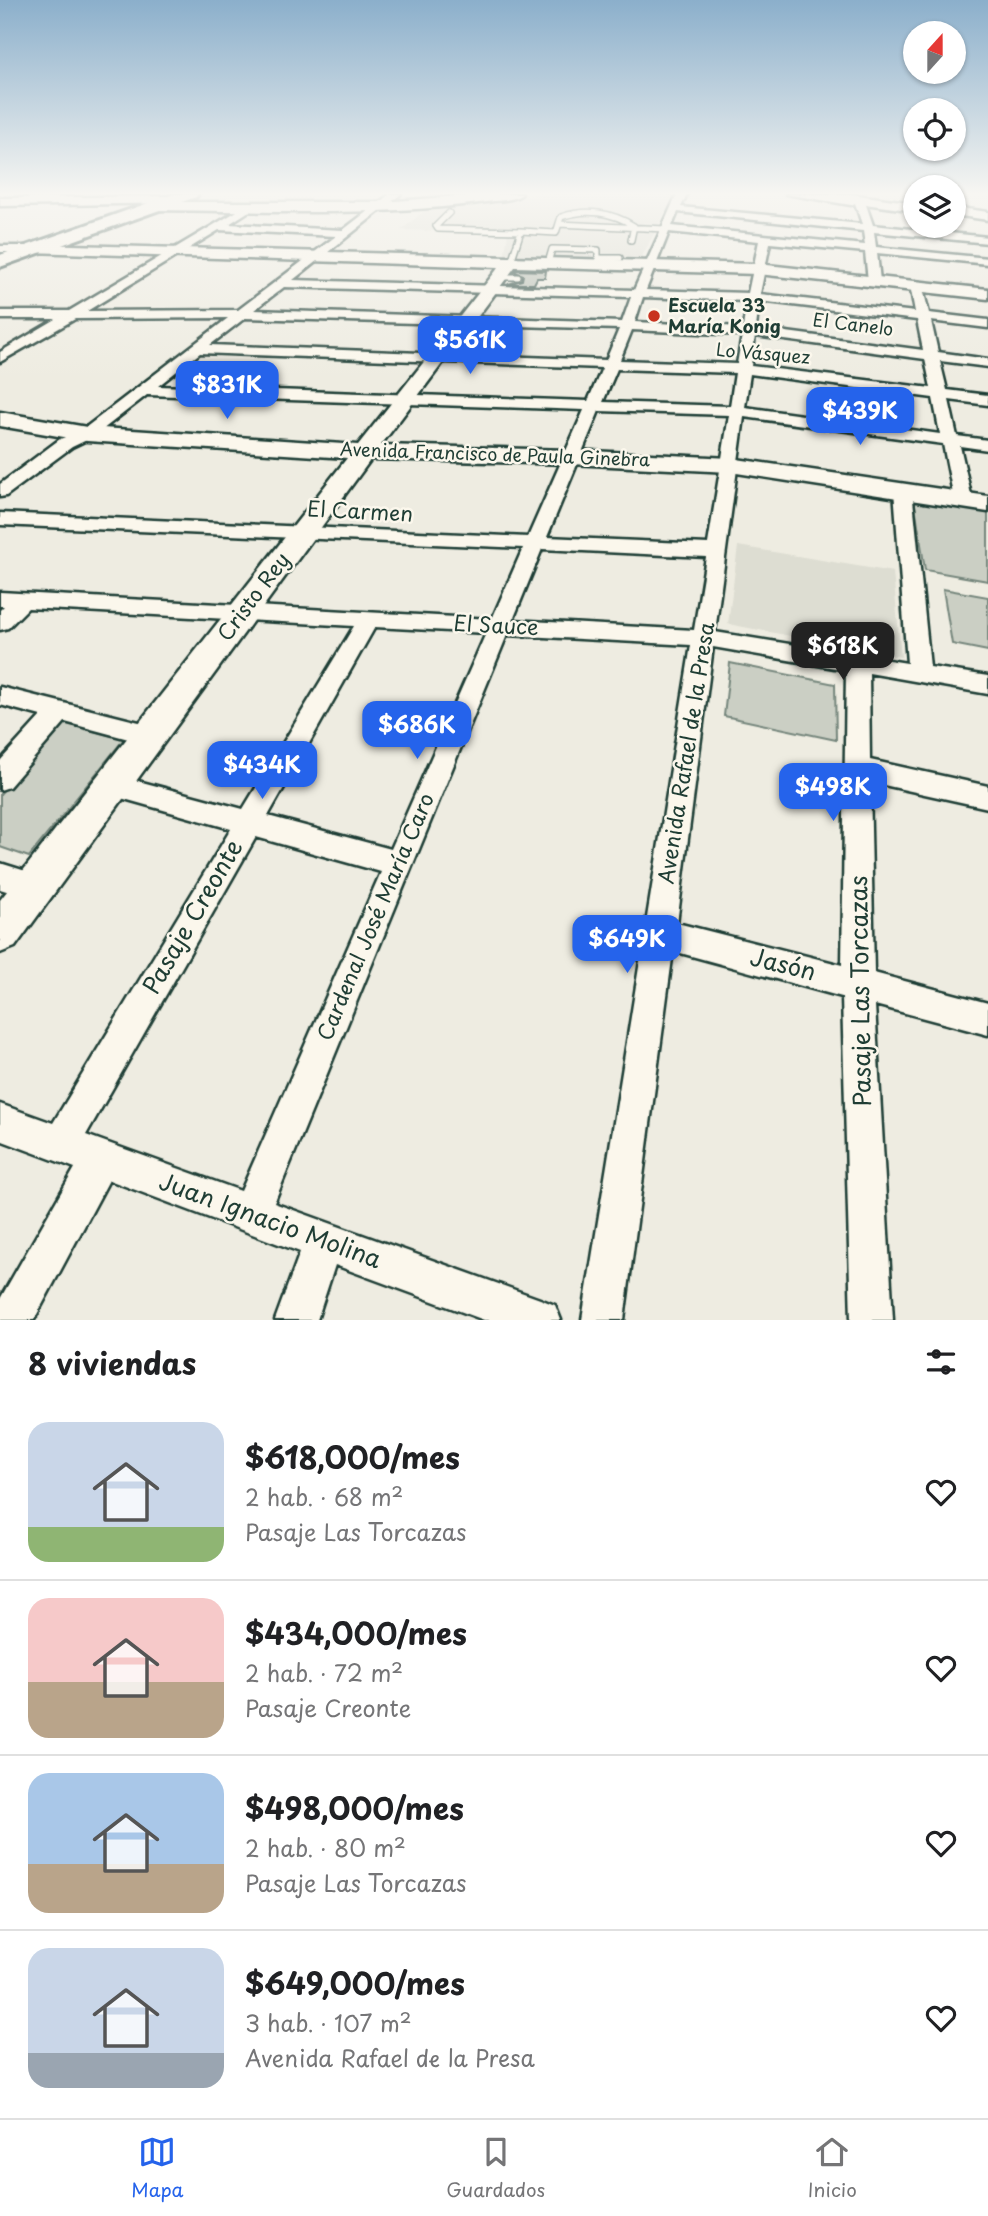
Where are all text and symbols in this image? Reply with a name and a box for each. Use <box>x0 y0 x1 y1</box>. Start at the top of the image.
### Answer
north arrow <box>903 21 966 84</box>
map controls <box>903 21 966 238</box>
button: locate <box>903 98 966 161</box>
button: layers <box>903 175 966 238</box>
place label: Escuela 33 María Konig <box>668 291 781 339</box>
street label: El Canelo <box>811 305 895 342</box>
marker: Escuela 33 María Konig <box>646 308 662 324</box>
pin: $561K <box>421 316 519 376</box>
text: $561K <box>434 321 506 356</box>
street label: Lo Vásquez <box>715 335 812 370</box>
pin: $831K <box>178 362 276 421</box>
text: $831K <box>192 366 262 401</box>
pin: $439K <box>811 388 909 447</box>
text: $439K <box>822 392 898 427</box>
street label: Avenida Francisco de Paula Ginebra <box>340 435 651 472</box>
street label: El Carmen <box>306 491 414 529</box>
street label: Cristo Rey <box>208 545 297 647</box>
street label: El Sauce <box>453 606 539 642</box>
street label: Avenida Rafael de la Presa <box>649 619 722 886</box>
pin: $618K <box>794 622 892 682</box>
text: $618K <box>807 627 879 662</box>
pin: $686K <box>368 702 466 761</box>
text: $686K <box>378 706 456 741</box>
pin: $434K <box>213 742 311 801</box>
text: $434K <box>223 746 301 781</box>
pin: $498K <box>784 764 882 823</box>
text: $498K <box>795 768 871 803</box>
street label: Cardenal José María Caro <box>307 787 441 1045</box>
street label: Pasaje Creonte <box>132 832 250 1000</box>
street label: Pasaje Las Torcazas <box>839 875 879 1107</box>
pin: $649K <box>578 916 676 975</box>
text: $649K <box>588 920 666 955</box>
street label: Jasón <box>747 938 820 989</box>
street label: Juan Ignacio Molina <box>154 1162 387 1276</box>
text: 8 viviendas <box>28 1340 196 1385</box>
icon: filters <box>922 1343 960 1381</box>
text: $618,000/mes <box>245 1434 460 1479</box>
icon: home <box>84 1450 168 1534</box>
icon: heart <box>922 1473 960 1511</box>
text: 2 hab. · 68 m² <box>245 1479 403 1514</box>
text: Pasaje Las Torcazas <box>245 1514 466 1549</box>
text: $434,000/mes <box>245 1610 467 1655</box>
icon: home <box>84 1626 168 1710</box>
icon: heart <box>922 1649 960 1687</box>
text: 2 hab. · 72 m² <box>245 1655 403 1690</box>
text: Pasaje Creonte <box>245 1690 411 1725</box>
text: $498,000/mes <box>245 1785 464 1830</box>
icon: home <box>84 1801 168 1885</box>
icon: heart <box>922 1824 960 1862</box>
text: 2 hab. · 80 m² <box>245 1830 406 1865</box>
text: Pasaje Las Torcazas <box>245 1865 466 1900</box>
text: $649,000/mes <box>245 1960 465 2005</box>
icon: home <box>84 1976 168 2060</box>
icon: heart <box>922 1999 960 2037</box>
text: 3 hab. · 107 m² <box>245 2005 412 2040</box>
text: Avenida Rafael de la Presa <box>245 2040 535 2075</box>
tab: Mapa <box>131 2133 184 2203</box>
tab: Guardados <box>446 2133 545 2203</box>
tab: Inicio <box>808 2133 857 2203</box>

